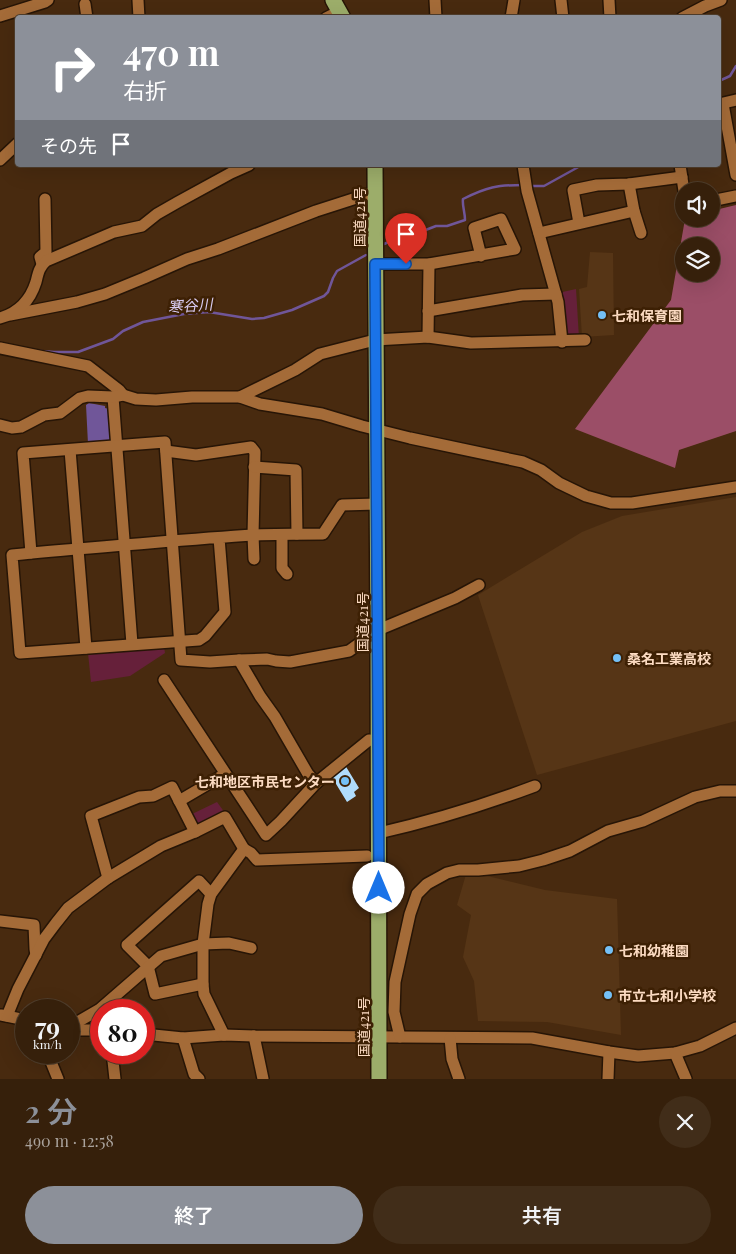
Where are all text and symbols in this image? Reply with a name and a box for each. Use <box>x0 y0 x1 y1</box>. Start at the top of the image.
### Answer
text: 470 m <box>123 28 219 75</box>
icon: right <box>40 35 105 100</box>
text: 右折 <box>123 75 167 105</box>
icon: arrive <box>107 130 135 158</box>
text: その先 <box>40 132 97 158</box>
map controls <box>675 182 720 282</box>
button: sound <box>675 182 720 227</box>
street label: 国道421号 <box>350 187 369 247</box>
pin <box>385 213 427 264</box>
icon: arrive <box>392 220 420 248</box>
button: layers <box>675 237 720 282</box>
water label: 寒谷川 <box>167 293 215 317</box>
place label: 七和保育園 <box>612 306 682 325</box>
marker: 七和保育園 <box>596 309 608 321</box>
street label: 国道421号 <box>353 592 372 652</box>
place label: 桑名工業高校 <box>627 649 711 668</box>
marker: 桑名工業高校 <box>611 652 623 664</box>
place label: 七和地区市民センター <box>195 772 335 791</box>
marker: 七和地区市民センター <box>339 775 351 787</box>
position arrow <box>352 861 404 913</box>
place label: 七和幼稚園 <box>619 941 689 960</box>
marker: 七和幼稚園 <box>603 944 615 956</box>
place label: 市立七和小学校 <box>618 986 716 1005</box>
marker: 市立七和小学校 <box>602 989 614 1001</box>
street label: 国道421号 <box>354 997 373 1057</box>
speed limit sign: 80 <box>90 999 155 1064</box>
text: 79 <box>35 1009 60 1042</box>
text: km/h <box>33 1036 62 1052</box>
text: 2 分 <box>25 1091 77 1131</box>
button: close <box>659 1096 711 1148</box>
text: 490 m · 12:58 <box>25 1130 114 1151</box>
button: 終了 <box>25 1186 363 1244</box>
button: 共有 <box>373 1186 711 1244</box>

